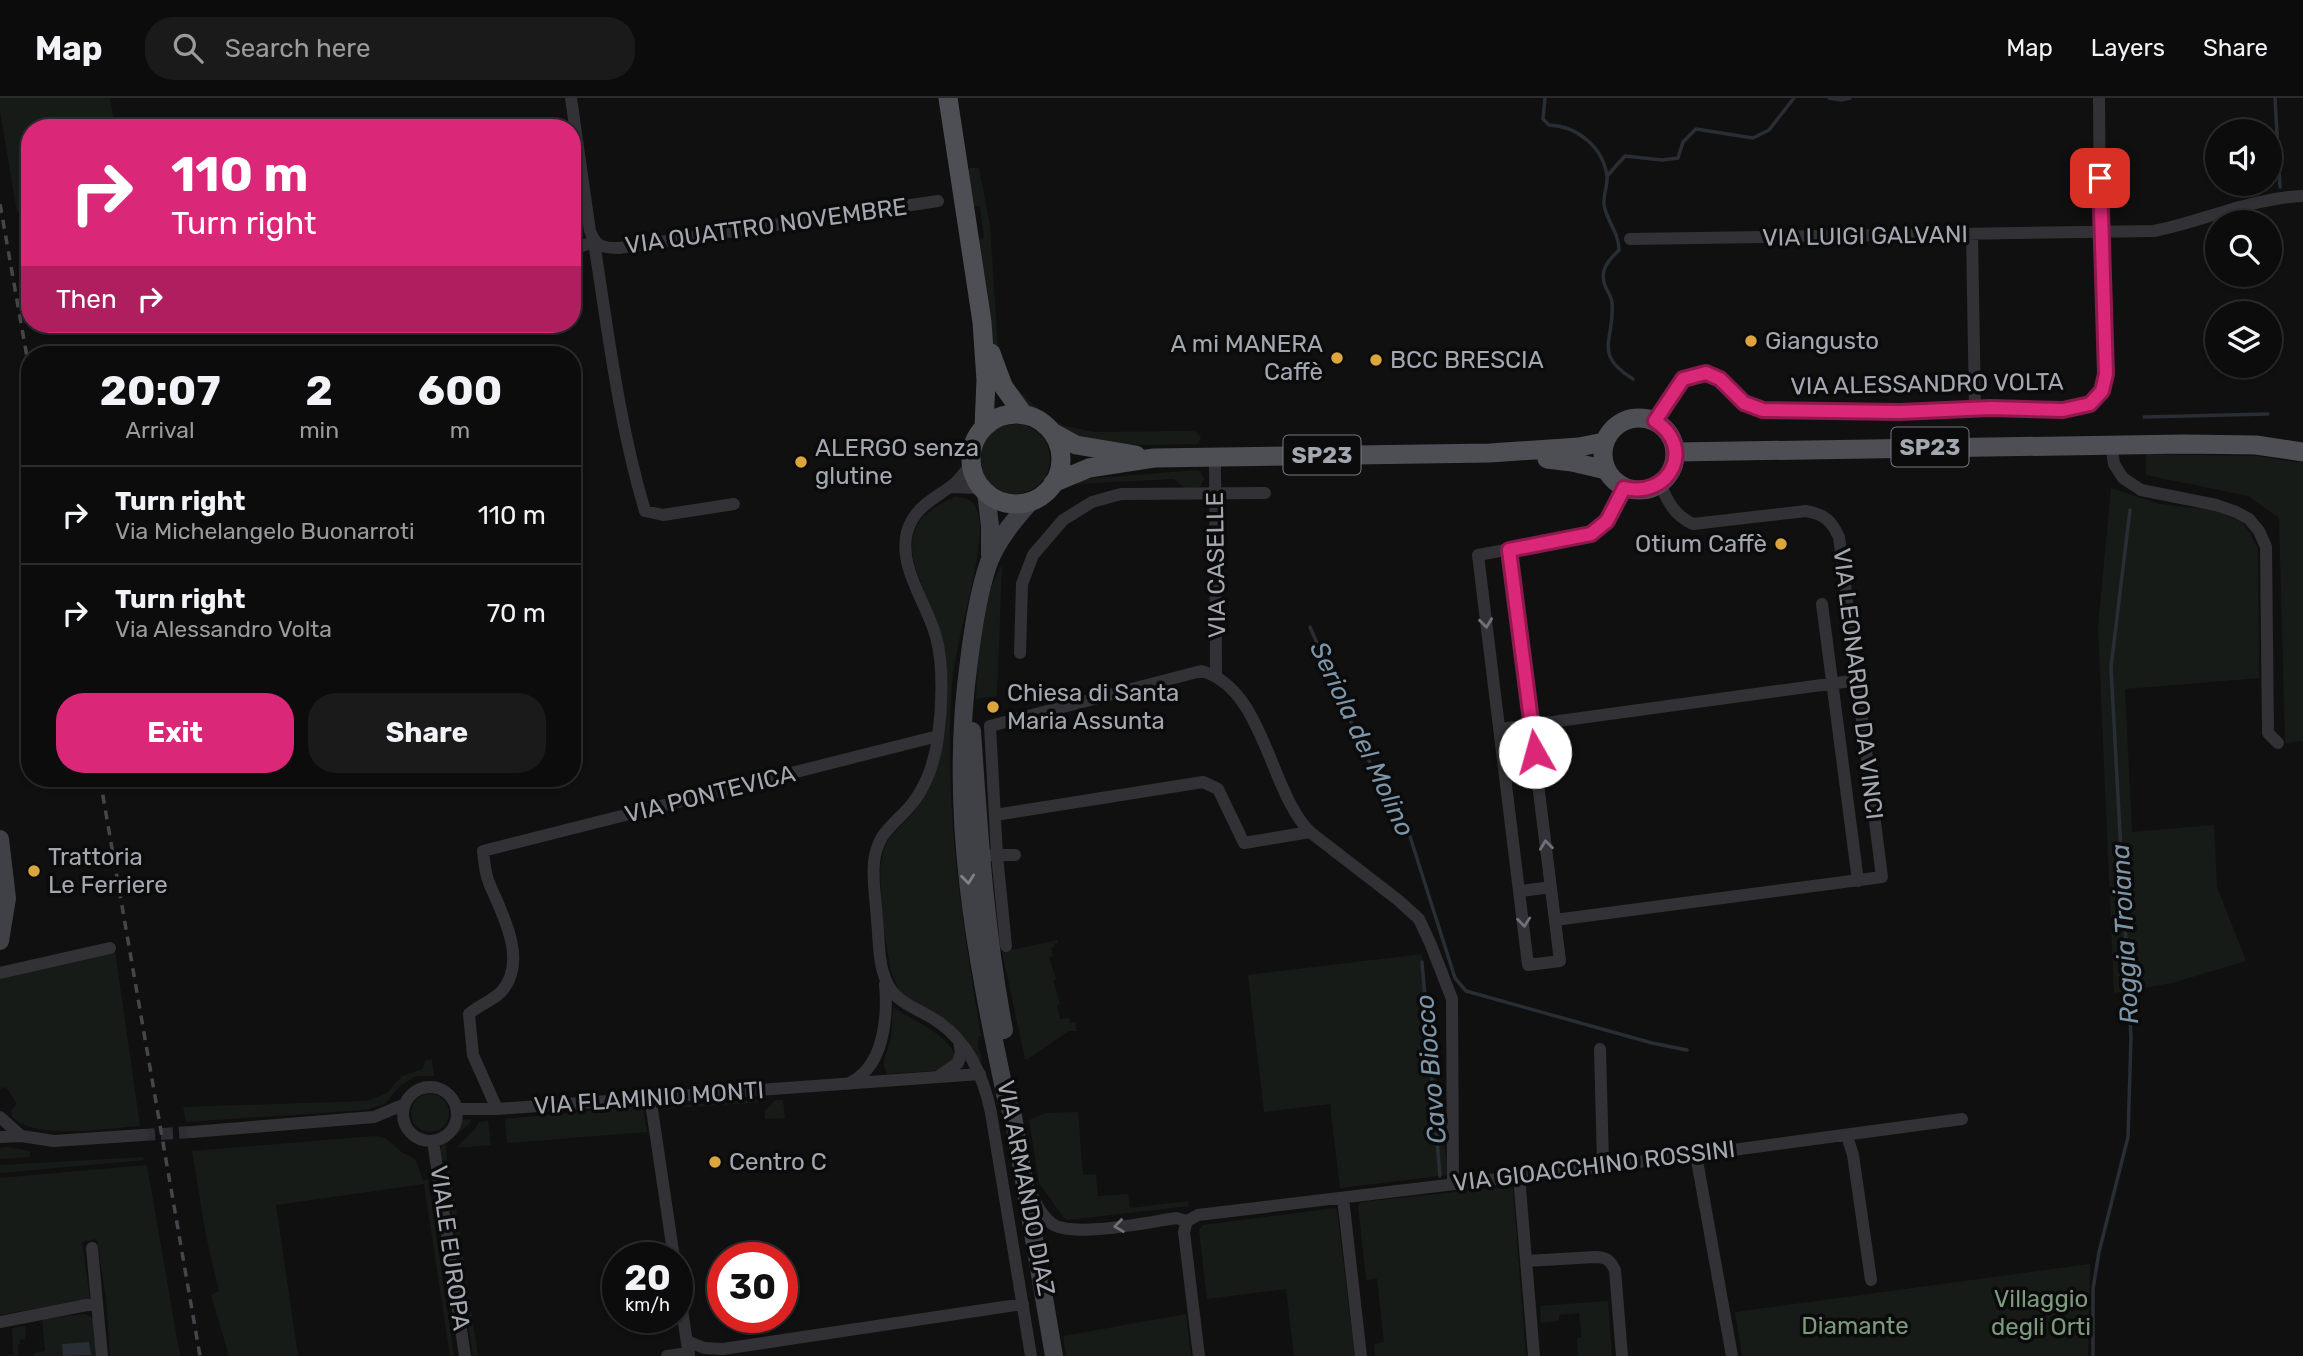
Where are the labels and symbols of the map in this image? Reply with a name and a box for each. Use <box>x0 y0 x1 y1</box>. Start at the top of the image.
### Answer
pin <box>2070 148 2130 208</box>
street label: VIA QUATTRO NOVEMBRE <box>623 192 909 260</box>
street label: VIA LUIGI GALVANI <box>1762 220 1968 252</box>
place label: Giangusto <box>1765 327 1879 355</box>
place label: A mi MANERA Caffè <box>1170 330 1323 386</box>
marker: Giangusto <box>1743 333 1759 349</box>
place label: BCC BRESCIA <box>1390 346 1544 374</box>
marker: A mi MANERA Caffè <box>1329 350 1345 366</box>
marker: BCC BRESCIA <box>1368 352 1384 368</box>
street label: VIA ALESSANDRO VOLTA <box>1790 368 2064 400</box>
road number: SP23 <box>1892 428 1968 466</box>
place label: ALERGO senza glutine <box>815 434 979 490</box>
road number: SP23 <box>1284 436 1360 474</box>
marker: ALERGO senza glutine <box>793 454 809 470</box>
street label: VIA CASELLE <box>1201 492 1231 638</box>
place label: Otium Caffè <box>1635 530 1767 558</box>
marker: Otium Caffè <box>1773 536 1789 552</box>
street label: VIA LEONARDO DA VINCI <box>1827 547 1889 821</box>
one-way arrow <box>1479 617 1494 629</box>
water label: Seriola del Molino <box>1303 637 1421 841</box>
place label: Chiesa di Santa Maria Assunta <box>1007 679 1179 735</box>
marker: Chiesa di Santa Maria Assunta <box>985 699 1001 715</box>
position arrow <box>1498 715 1572 789</box>
street label: VIA PONTEVICA <box>622 759 798 829</box>
one-way arrow <box>1539 839 1554 851</box>
place label: Trattoria Le Ferriere <box>48 843 168 899</box>
water label: Roggia Troiana <box>2105 843 2145 1025</box>
marker: Trattoria Le Ferriere <box>26 863 42 879</box>
one-way arrow <box>960 874 975 885</box>
one-way arrow <box>1516 916 1531 927</box>
water label: Cavo Biocco <box>1409 993 1453 1145</box>
street label: VIA FLAMINIO MONTI <box>533 1076 765 1120</box>
street label: VIA ARMANDO DIAZ <box>991 1078 1061 1298</box>
street label: VIA GIOACCHINO ROSSINI <box>1451 1135 1737 1197</box>
place label: Centro C <box>729 1148 827 1176</box>
marker: Centro C <box>707 1154 723 1170</box>
street label: VIALE EUROPA <box>425 1164 475 1332</box>
one-way arrow <box>1114 1218 1125 1233</box>
speed limit sign: 30 <box>707 1242 798 1333</box>
park label: Villaggio degli Orti <box>1991 1285 2091 1341</box>
park label: Diamante <box>1801 1312 1909 1340</box>

